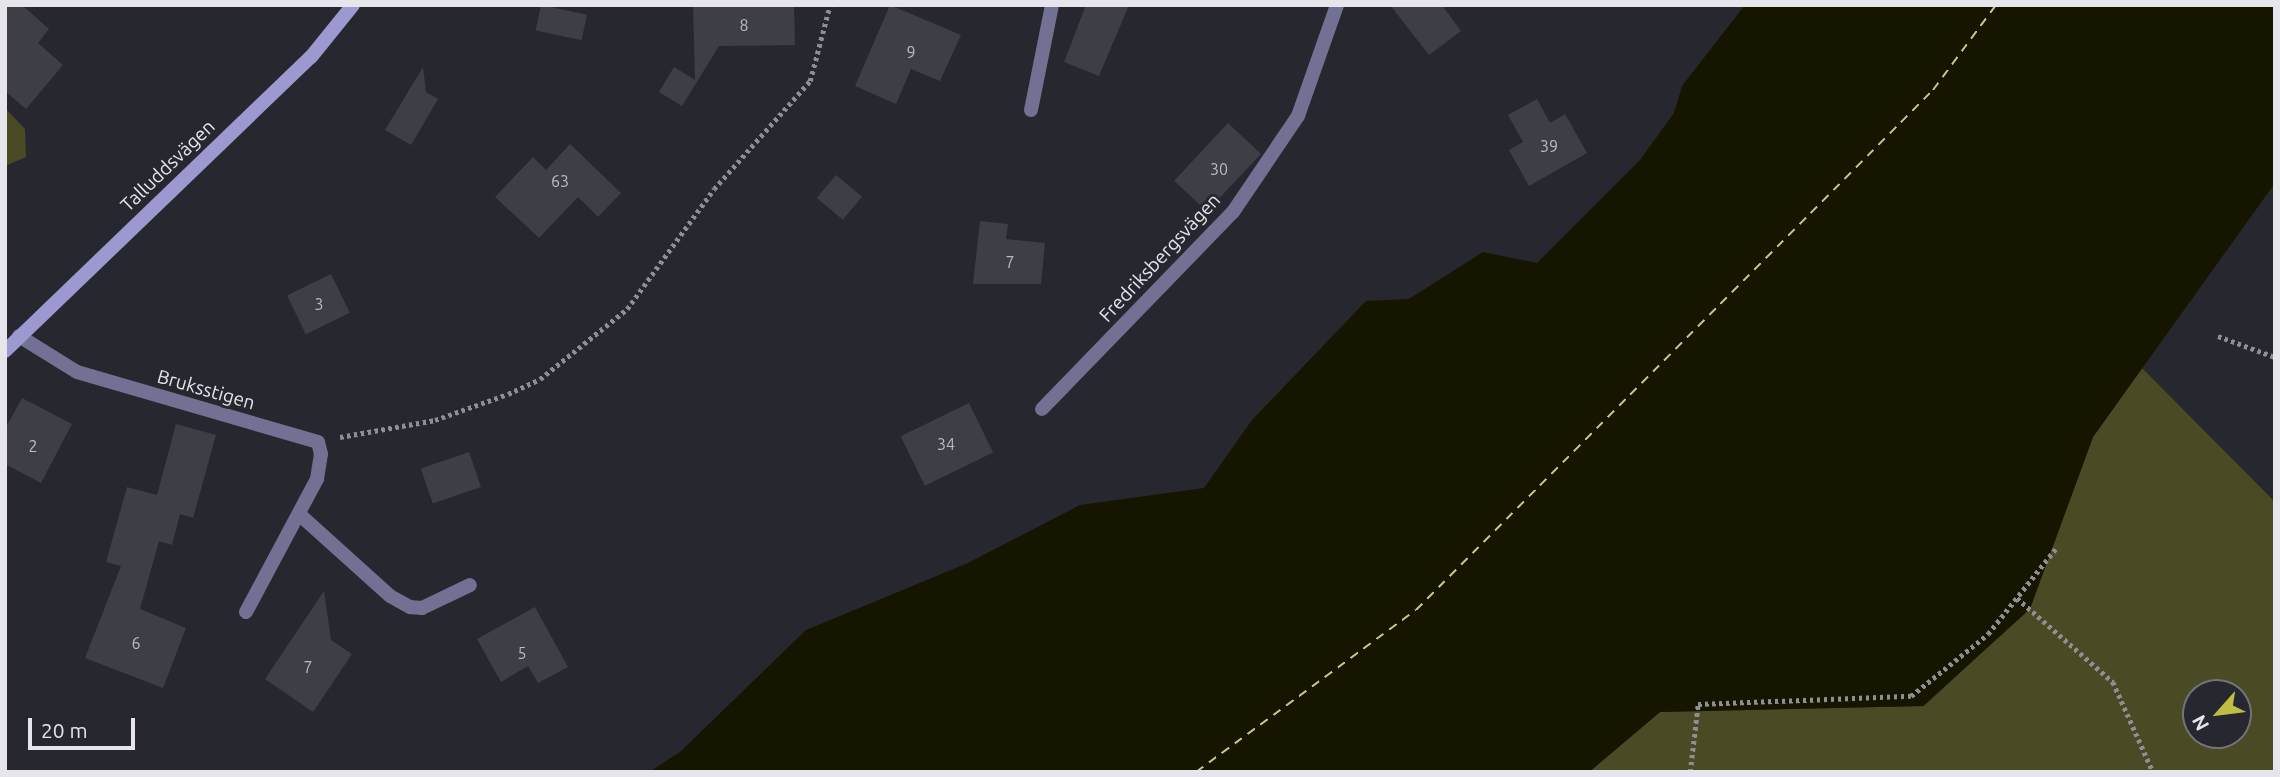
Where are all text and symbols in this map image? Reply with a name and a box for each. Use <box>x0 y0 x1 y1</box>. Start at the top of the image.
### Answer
house number: 8 <box>739 15 749 35</box>
house number: 9 <box>906 42 916 62</box>
street label: Talluddsvägen <box>116 115 220 217</box>
house number: 39 <box>1540 136 1558 156</box>
house number: 30 <box>1210 159 1228 179</box>
house number: 63 <box>551 171 569 191</box>
street label: Fredriksbergsvägen <box>1095 189 1225 327</box>
house number: 7 <box>1005 252 1015 272</box>
house number: 3 <box>314 294 324 314</box>
street label: Bruksstigen <box>155 365 257 415</box>
house number: 34 <box>937 434 955 454</box>
house number: 2 <box>28 436 38 456</box>
house number: 6 <box>131 633 141 653</box>
house number: 5 <box>517 643 527 663</box>
house number: 7 <box>303 657 313 677</box>
north arrow <box>2182 679 2252 749</box>
scale bar <box>32 704 138 748</box>
text: N <box>2187 711 2213 734</box>
text: 20 m <box>41 718 88 742</box>

